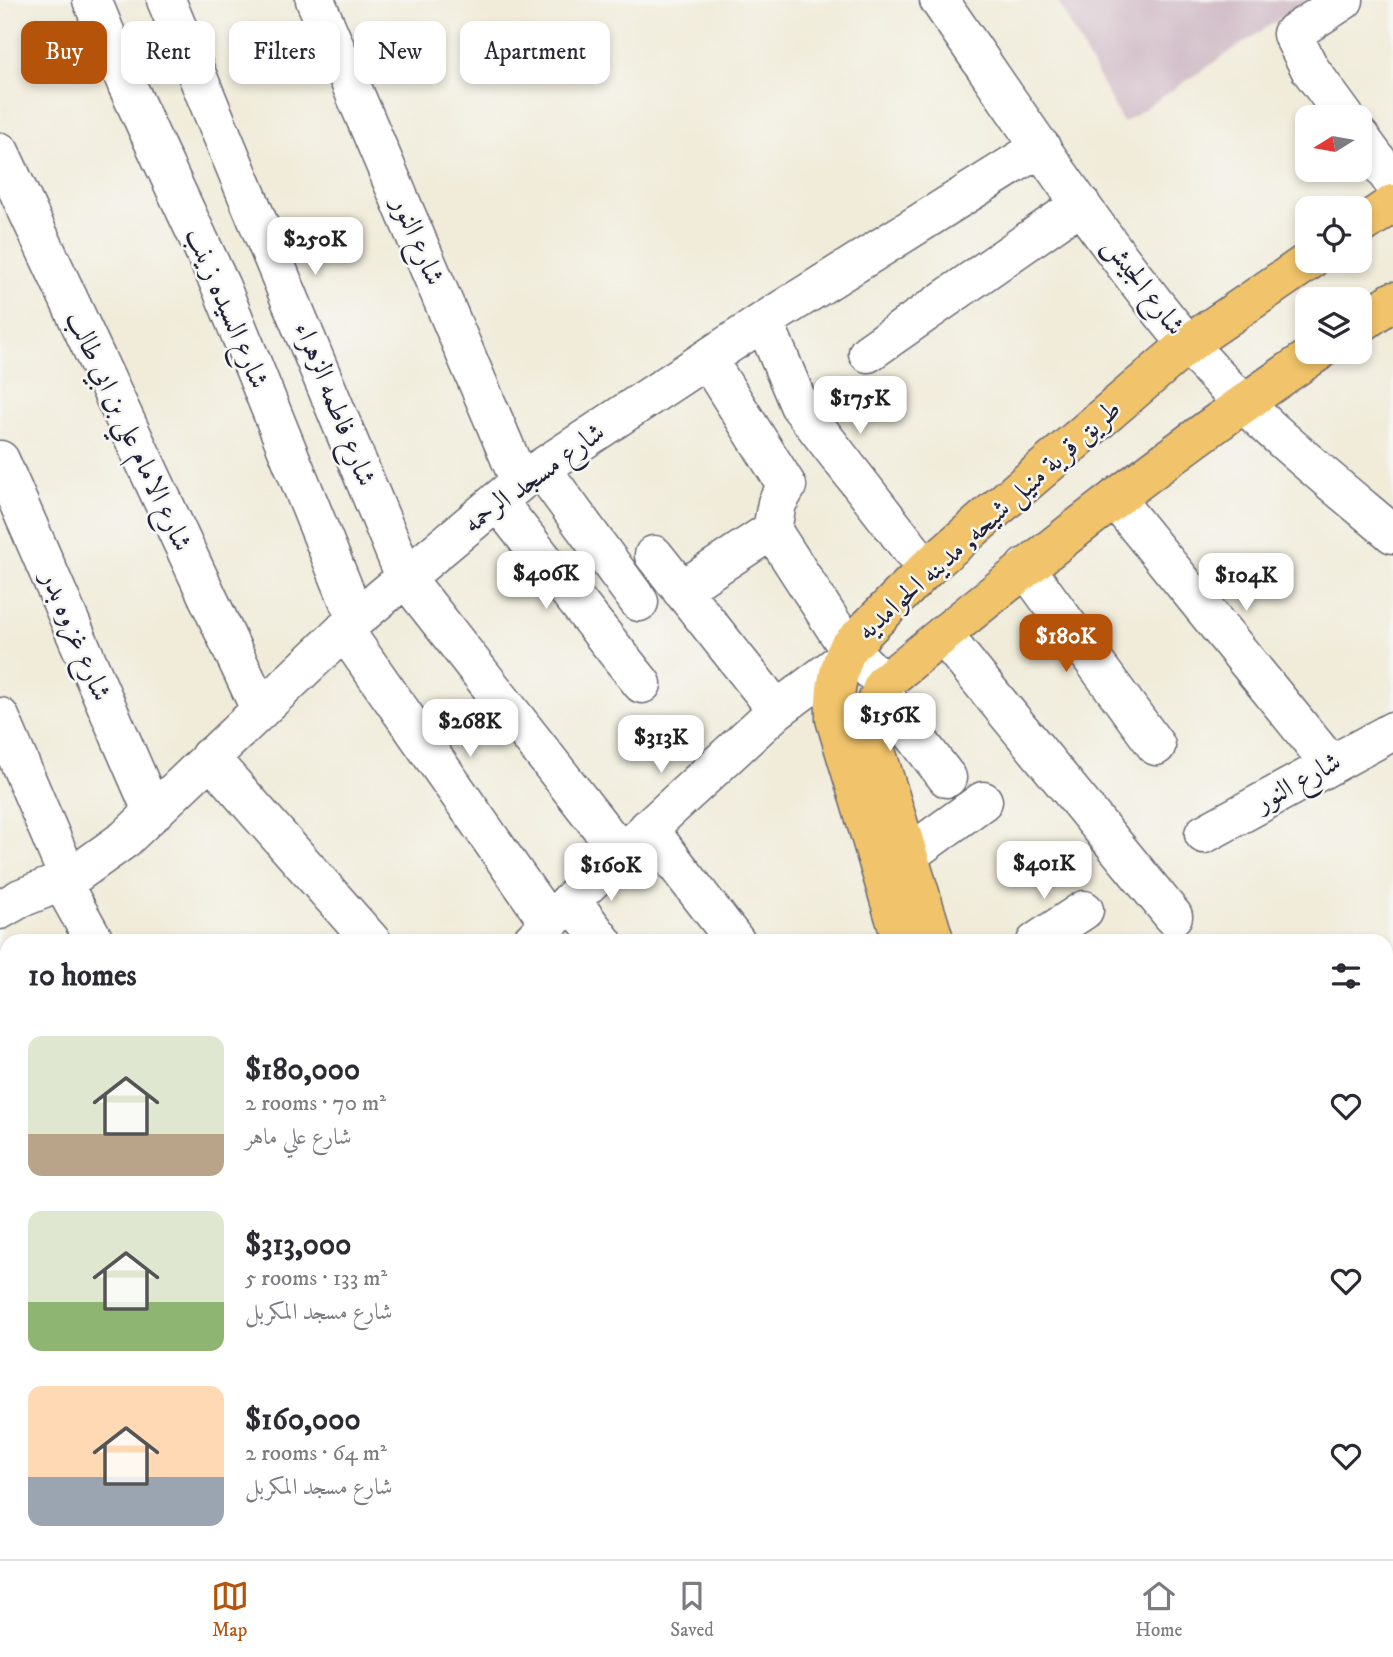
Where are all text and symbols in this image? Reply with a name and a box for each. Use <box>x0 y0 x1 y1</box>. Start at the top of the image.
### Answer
chip: Buy <box>21 21 107 84</box>
chip: Rent <box>121 21 215 84</box>
chip: Filters <box>229 21 340 84</box>
chip: New <box>354 21 446 84</box>
chip: Apartment <box>460 21 610 84</box>
north arrow <box>1295 105 1372 182</box>
map controls <box>1295 105 1372 364</box>
street label: شارع النور <box>378 188 452 293</box>
button: locate <box>1295 196 1372 273</box>
pin: $250K <box>266 218 364 277</box>
street label: شارع السيده زينب <box>173 222 277 396</box>
text: $250K <box>283 225 347 254</box>
street label: شارع الجيش <box>1091 229 1193 346</box>
button: layers <box>1295 287 1372 364</box>
street label: شارع الامام علي بن ابي طالب <box>51 305 200 560</box>
street label: شارع فاطمه الزهراء <box>282 317 384 493</box>
pin: $175K <box>811 376 909 436</box>
text: $175K <box>830 384 890 413</box>
street label: طريق قرية منيل شيحه, مدينه الحوامديه <box>849 392 1129 649</box>
street label: شارع مسجد الرحمه <box>456 415 615 545</box>
pin: $406K <box>497 552 595 611</box>
pin: $104K <box>1197 554 1295 613</box>
text: $406K <box>513 559 579 588</box>
text: $104K <box>1215 561 1277 590</box>
street label: شارع غزوه بدر <box>27 563 119 708</box>
pin: $180K <box>1017 614 1115 674</box>
text: $180K <box>1035 622 1097 651</box>
pin: $156K <box>841 694 939 753</box>
pin: $268K <box>421 700 519 759</box>
text: $156K <box>860 701 920 730</box>
text: $268K <box>438 707 502 736</box>
pin: $313K <box>612 716 710 775</box>
text: $313K <box>634 723 688 752</box>
street label: شارع النور <box>1246 744 1350 826</box>
pin: $401K <box>995 842 1093 901</box>
pin: $160K <box>562 844 660 903</box>
text: $401K <box>1013 849 1075 878</box>
text: $160K <box>580 851 642 880</box>
icon: filters <box>1327 957 1365 995</box>
text: 10 homes <box>28 958 137 995</box>
text: $180,000 <box>245 1052 360 1089</box>
icon: home <box>84 1064 168 1148</box>
icon: heart <box>1327 1087 1365 1125</box>
text: 2 rooms · 70 m² <box>245 1089 386 1118</box>
text: شارع علي ماهر <box>245 1123 352 1152</box>
text: $313,000 <box>245 1227 351 1264</box>
icon: home <box>84 1239 168 1323</box>
icon: heart <box>1327 1262 1365 1300</box>
text: 5 rooms · 133 m² <box>245 1264 387 1293</box>
text: شارع مسجد المكربل <box>245 1298 393 1327</box>
text: $160,000 <box>245 1402 361 1439</box>
icon: home <box>84 1414 168 1498</box>
icon: heart <box>1327 1437 1365 1475</box>
text: 2 rooms · 64 m² <box>245 1439 387 1468</box>
text: شارع مسجد المكربل <box>245 1473 393 1502</box>
tab: Map <box>211 1577 249 1642</box>
tab: Saved <box>670 1577 714 1642</box>
tab: Home <box>1135 1577 1182 1642</box>

